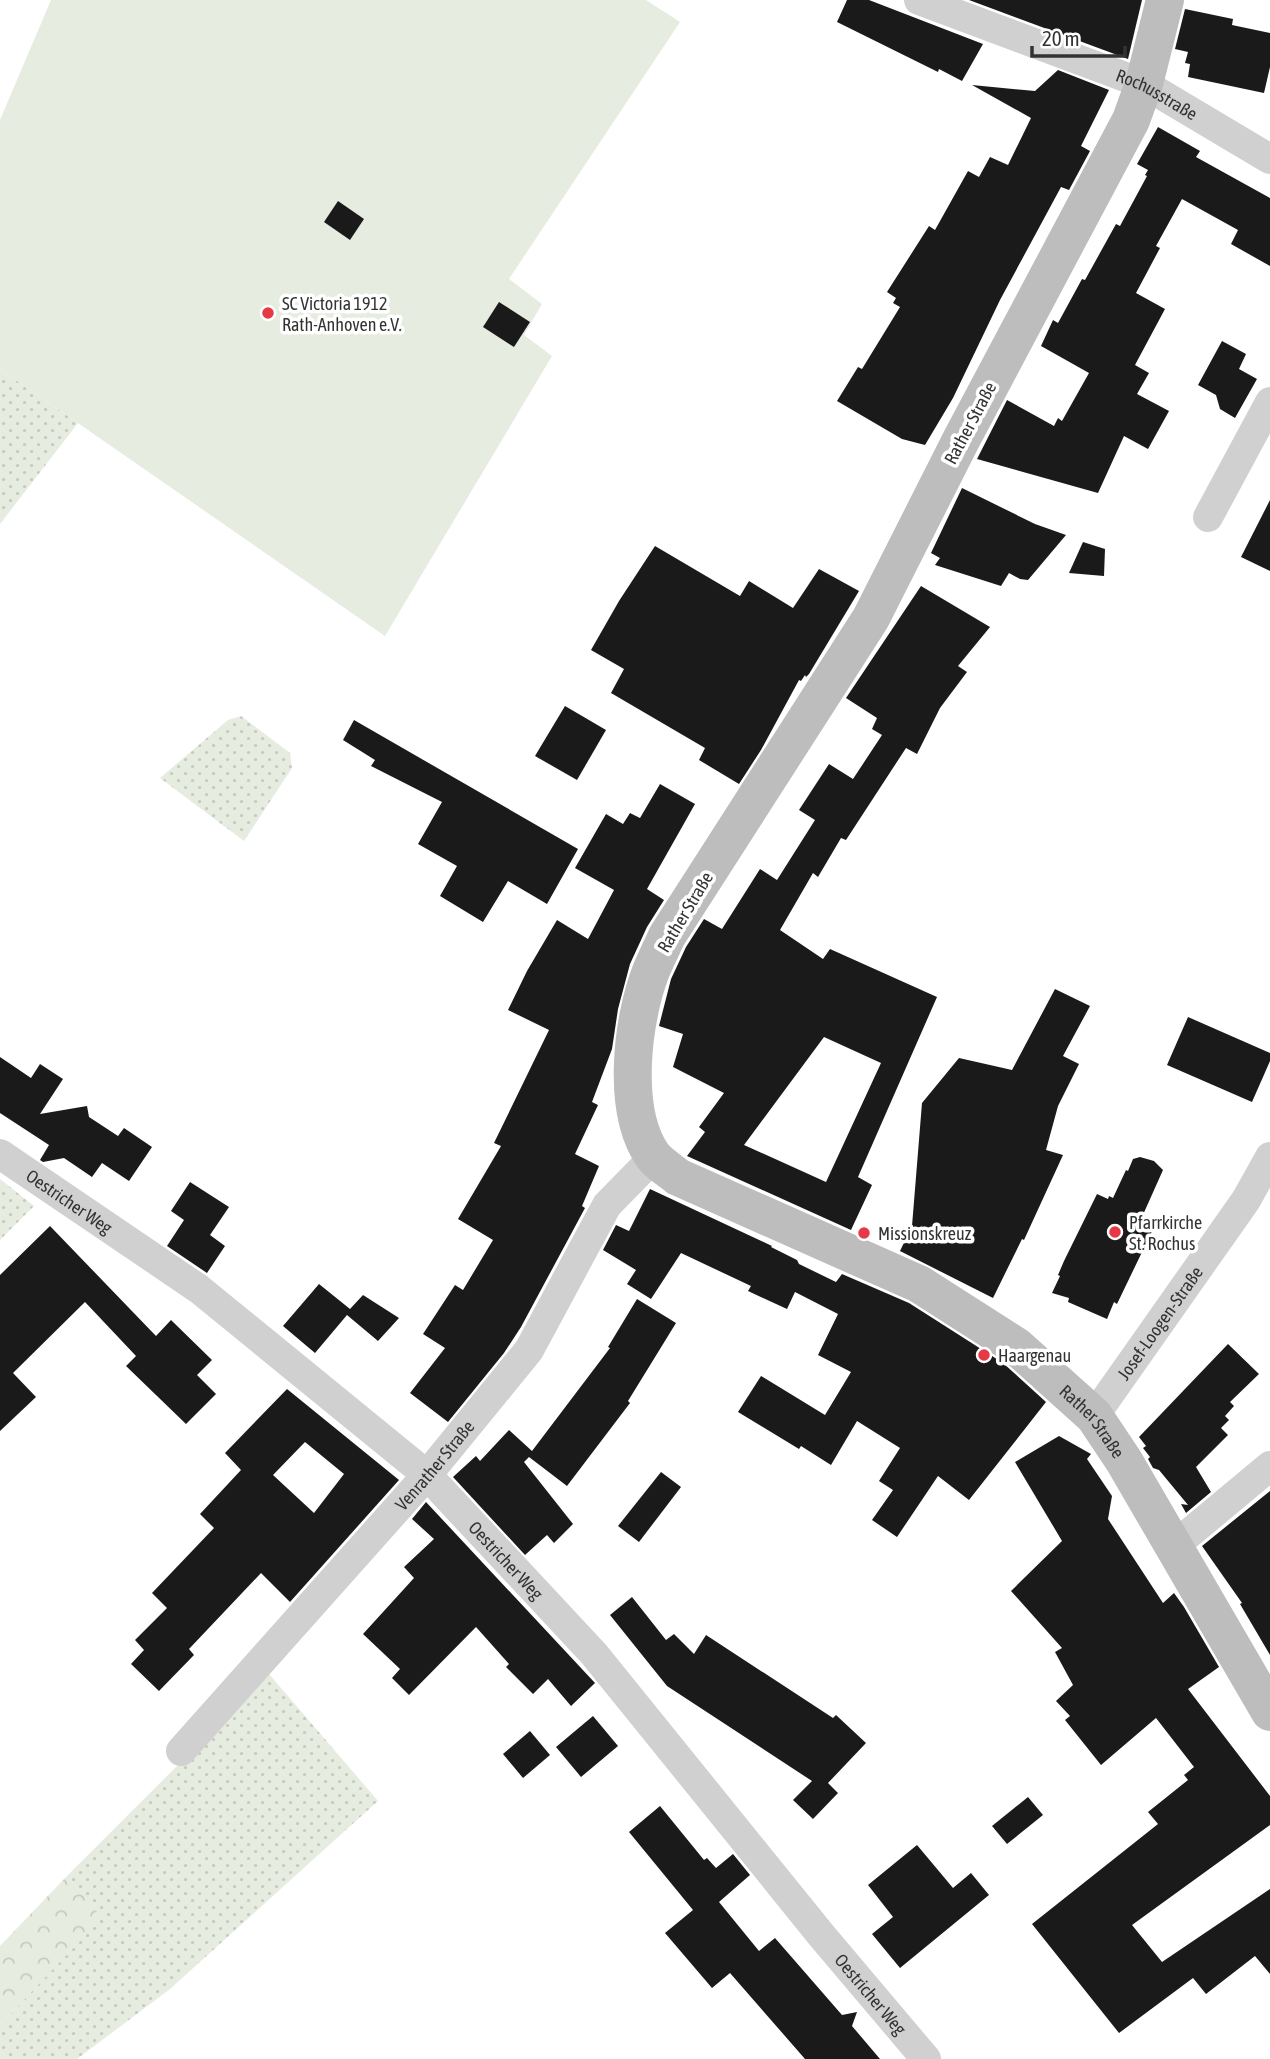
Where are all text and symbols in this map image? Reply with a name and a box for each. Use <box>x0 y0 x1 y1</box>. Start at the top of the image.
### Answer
scale bar <box>1032 14 1125 58</box>
text: 20 m <box>1042 26 1080 50</box>
street label: Rochusstraße <box>1113 64 1201 124</box>
place label: SC Victoria 1912 Rath-Anhoven e.V. <box>282 293 402 335</box>
marker: SC Victoria 1912 Rath-Anhoven e.V. <box>260 305 276 321</box>
street label: Rather Straße <box>940 378 1000 468</box>
street label: Rather Straße <box>653 868 717 956</box>
street label: Oestricher Weg <box>22 1165 117 1238</box>
place label: Pfarrkirche St. Rochus <box>1129 1212 1202 1254</box>
place label: Missionskreuz <box>878 1223 972 1244</box>
marker: Pfarrkirche St. Rochus <box>1107 1224 1123 1240</box>
marker: Missionskreuz <box>856 1225 872 1241</box>
street label: Josef-Loogen-Straße <box>1113 1262 1207 1383</box>
place label: Haargenau <box>998 1345 1071 1366</box>
marker: Haargenau <box>976 1347 992 1363</box>
street label: Rather Straße <box>1056 1380 1129 1462</box>
street label: Venrather Straße <box>390 1416 478 1514</box>
street label: Oestricher Weg <box>465 1516 548 1604</box>
street label: Oestricher Weg <box>831 1949 911 2039</box>

